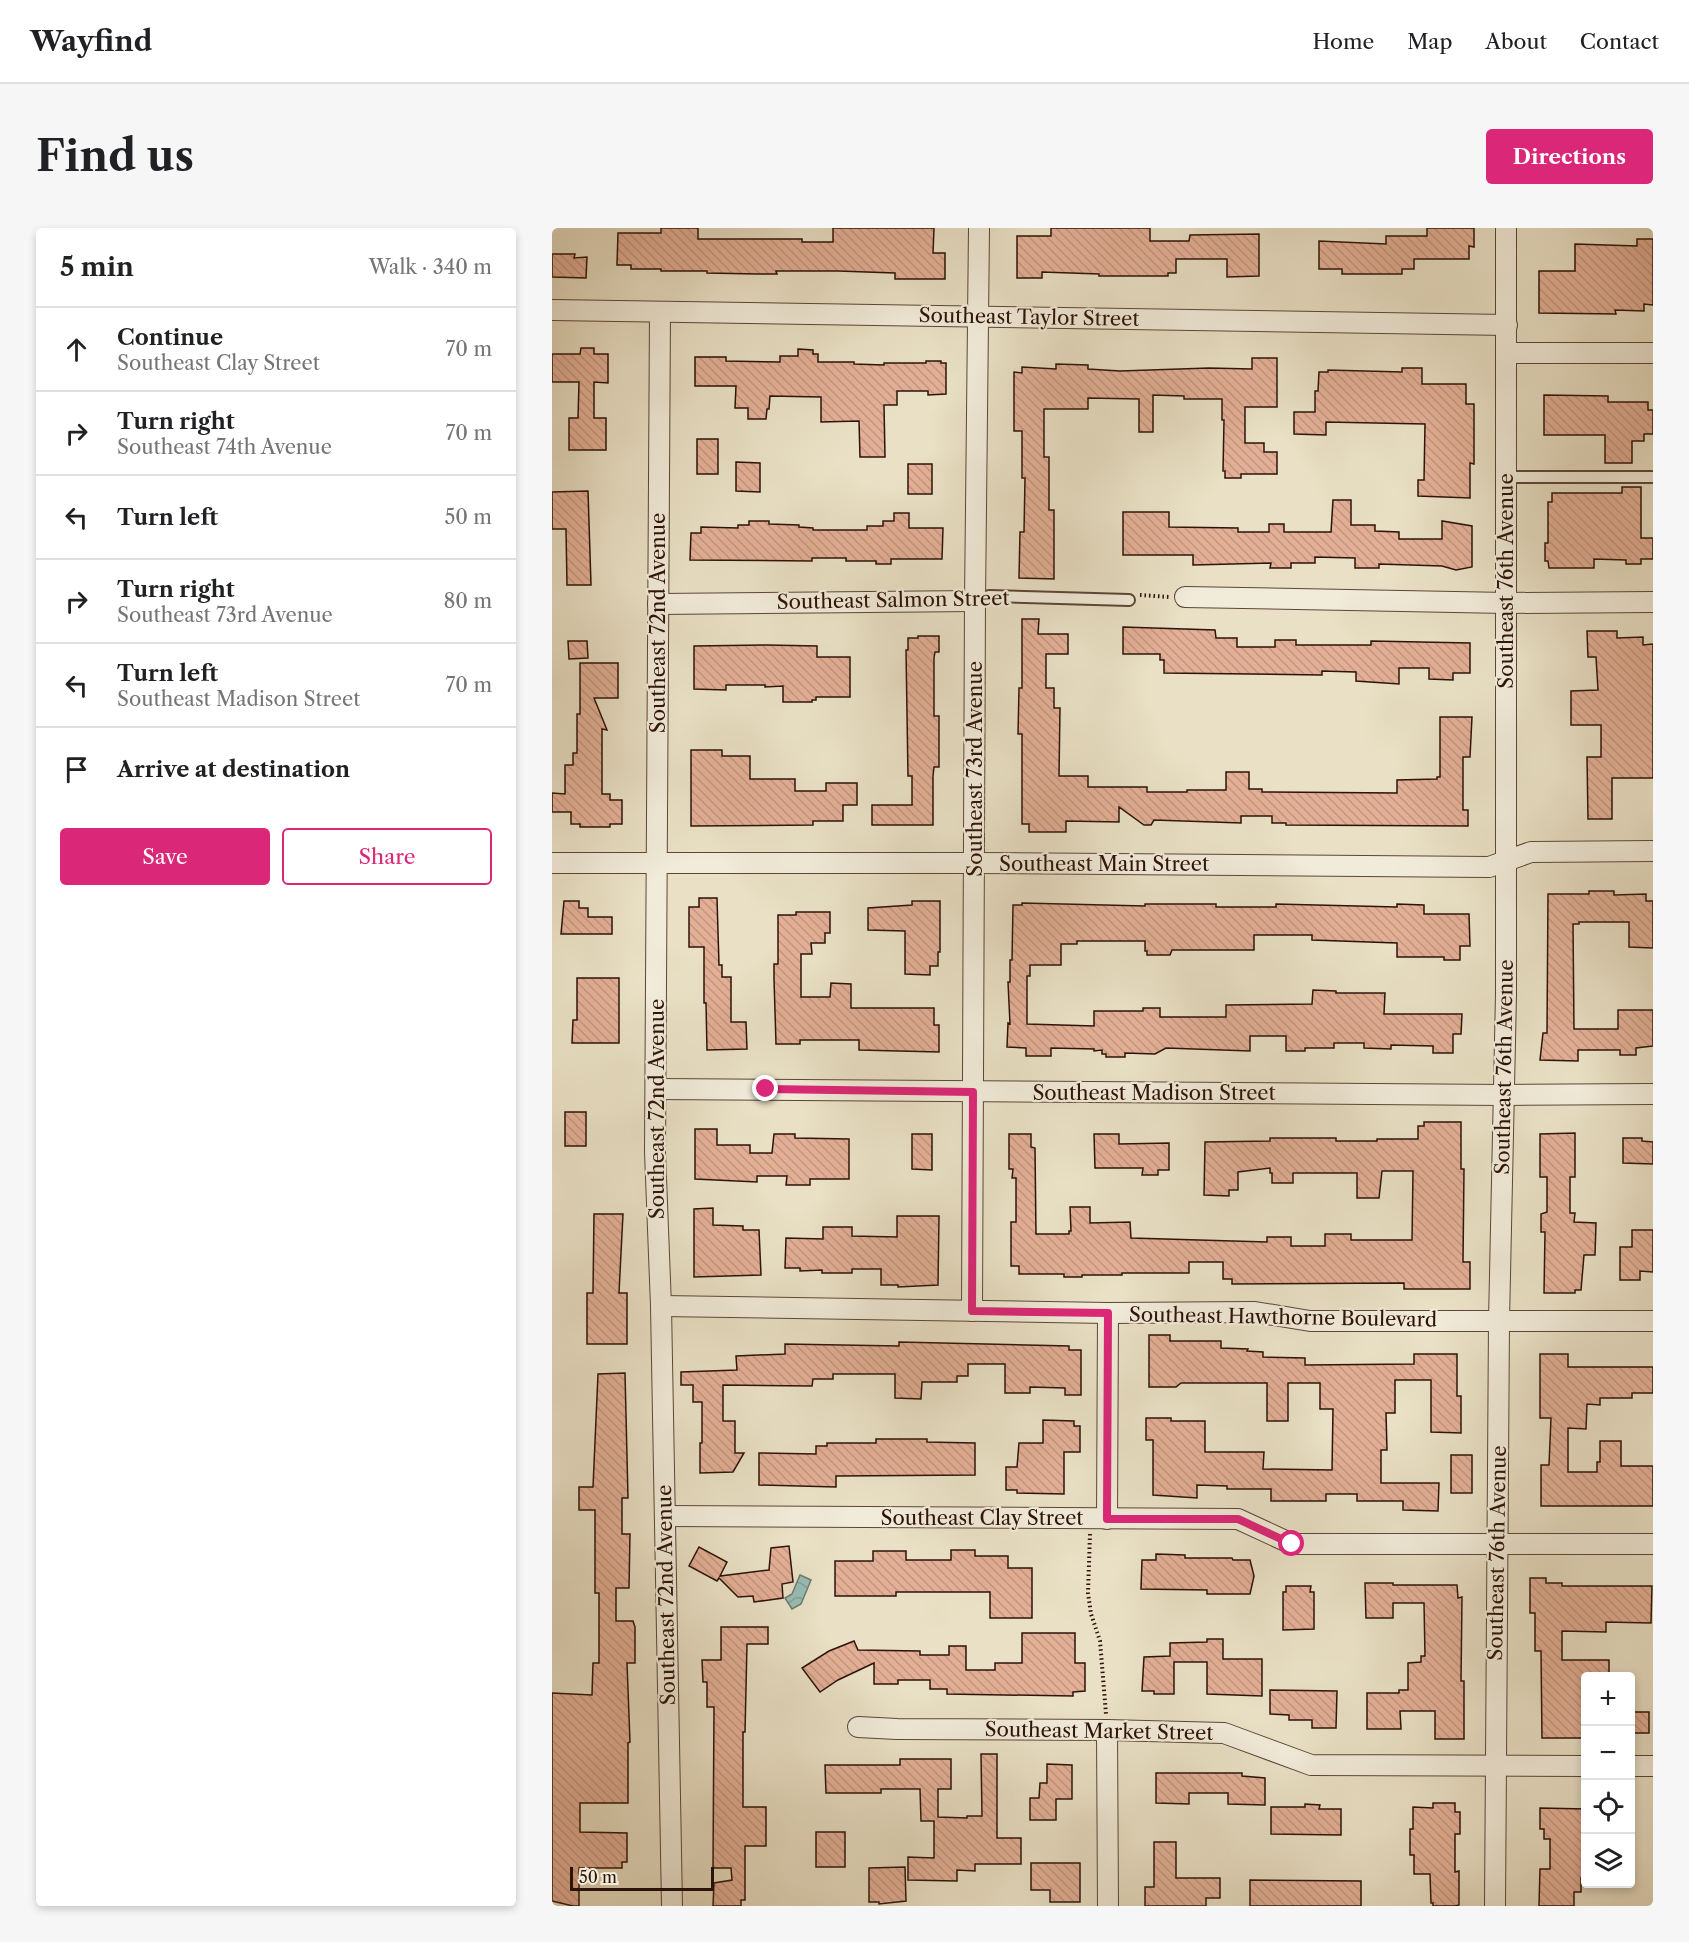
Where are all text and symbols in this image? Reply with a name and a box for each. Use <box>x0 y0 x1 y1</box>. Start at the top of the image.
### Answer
text: Wayfind <box>30 24 152 58</box>
text: Home <box>1313 29 1374 54</box>
text: Map <box>1407 29 1452 54</box>
text: About <box>1485 29 1547 54</box>
text: Contact <box>1580 29 1659 54</box>
button: Directions <box>1486 129 1653 184</box>
text: Find us <box>36 130 194 182</box>
text: 5 min <box>60 251 134 283</box>
text: Walk · 340 m <box>369 255 492 279</box>
street label: Southeast Taylor Street <box>918 303 1140 331</box>
text: Continue <box>117 324 223 351</box>
icon: ahead <box>60 333 93 366</box>
text: 70 m <box>446 337 492 361</box>
text: Southeast Clay Street <box>117 351 320 375</box>
text: Turn right <box>117 408 235 435</box>
icon: right <box>60 417 93 450</box>
text: 70 m <box>446 421 492 445</box>
text: Southeast 74th Avenue <box>117 435 332 459</box>
street label: Southeast 76th Avenue <box>1494 473 1518 689</box>
icon: left <box>60 501 93 534</box>
text: Turn left <box>117 504 218 531</box>
text: 50 m <box>445 505 492 529</box>
street label: Southeast 72nd Avenue <box>646 513 670 733</box>
text: Turn right <box>117 576 235 603</box>
icon: right <box>60 585 93 618</box>
street label: Southeast Salmon Street <box>776 586 1010 614</box>
text: 80 m <box>444 589 492 613</box>
text: Southeast 73rd Avenue <box>117 603 333 627</box>
text: Turn left <box>117 660 218 687</box>
street label: Southeast 73rd Avenue <box>963 661 987 877</box>
icon: left <box>60 669 93 702</box>
text: 70 m <box>446 673 492 697</box>
text: Southeast Madison Street <box>117 687 360 711</box>
icon: arrive <box>60 753 93 786</box>
text: Arrive at destination <box>117 756 350 783</box>
button: Save <box>60 828 270 885</box>
button: Share <box>282 828 492 885</box>
street label: Southeast Main Street <box>999 852 1209 876</box>
street label: Southeast 76th Avenue <box>1490 959 1518 1175</box>
street label: Southeast 72nd Avenue <box>645 999 669 1219</box>
route end <box>752 1075 778 1101</box>
street label: Southeast Madison Street <box>1032 1081 1276 1105</box>
street label: Southeast Hawthorne Boulevard <box>1129 1302 1437 1332</box>
street label: Southeast 76th Avenue <box>1483 1445 1511 1661</box>
street label: Southeast 72nd Avenue <box>652 1485 680 1705</box>
street label: Southeast Clay Street <box>881 1506 1083 1530</box>
route start <box>1278 1530 1304 1556</box>
map controls <box>1581 1672 1635 1888</box>
button: + <box>1581 1672 1635 1726</box>
street label: Southeast Market Street <box>984 1717 1214 1745</box>
button: − <box>1581 1726 1635 1780</box>
button: locate <box>1581 1780 1635 1834</box>
button: layers <box>1581 1834 1635 1888</box>
scale bar <box>570 1864 714 1892</box>
text: 50 m <box>579 1867 617 1887</box>

